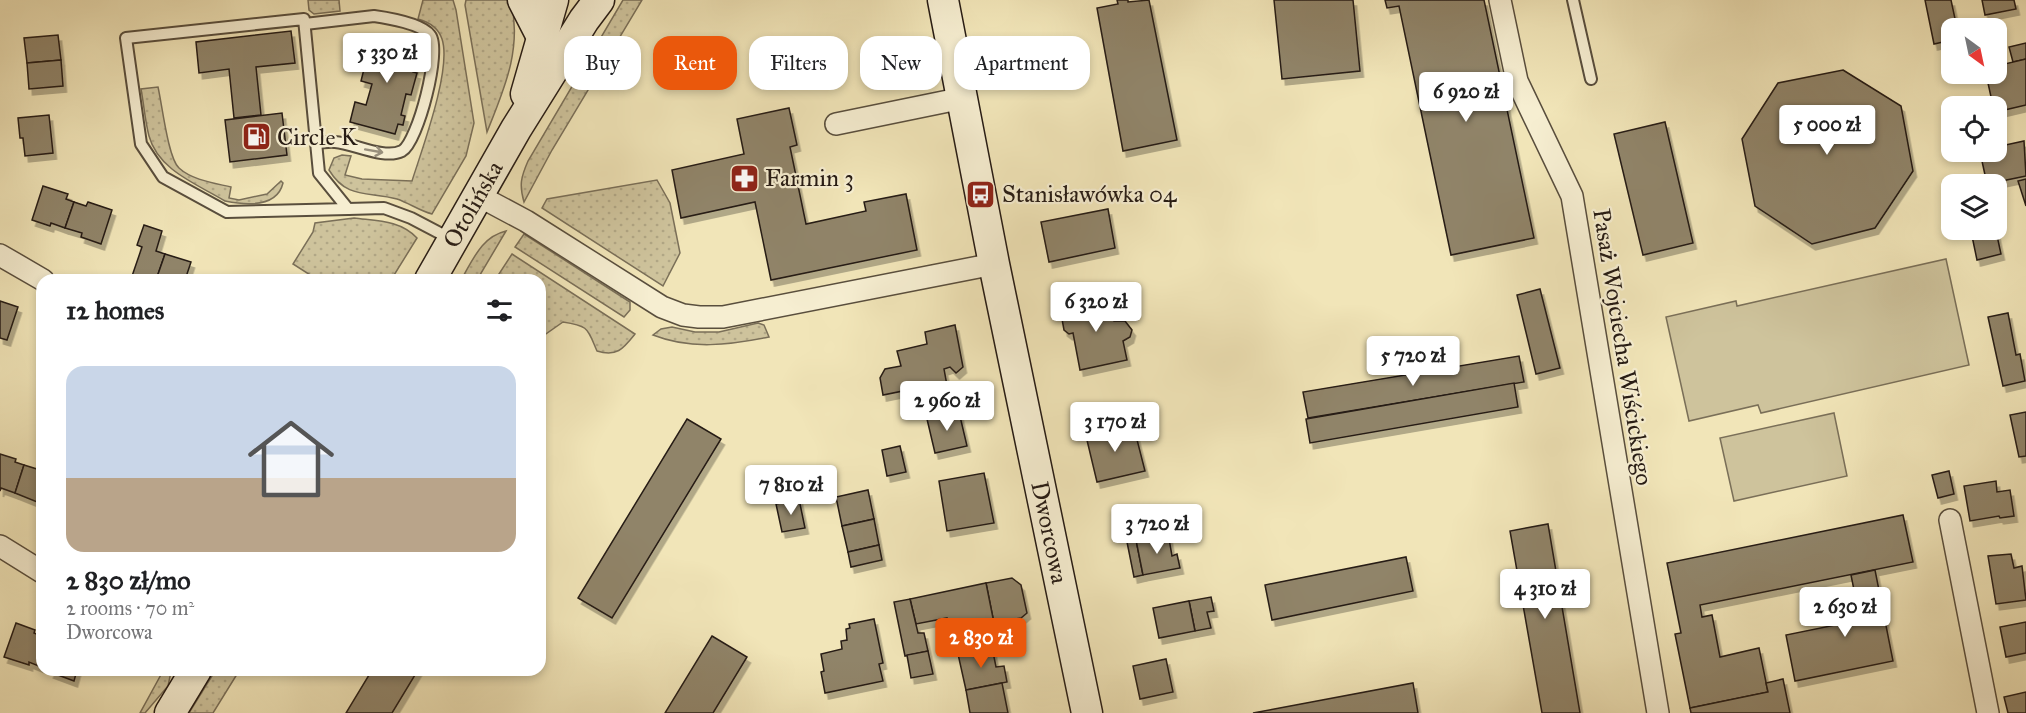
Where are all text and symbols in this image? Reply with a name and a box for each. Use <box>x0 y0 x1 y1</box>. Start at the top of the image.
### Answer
north arrow <box>1941 18 2007 84</box>
map controls <box>1941 18 2007 240</box>
pin: 5 330 zł <box>325 33 449 84</box>
chip: Buy <box>564 36 641 90</box>
chip: Rent <box>653 36 737 90</box>
chip: Filters <box>749 36 848 90</box>
chip: New <box>860 36 942 90</box>
chip: Apartment <box>954 36 1090 90</box>
text: 5 330 zł <box>357 40 417 64</box>
pin: 6 920 zł <box>1404 72 1528 123</box>
text: 6 920 zł <box>1433 79 1499 103</box>
button: locate <box>1941 96 2007 162</box>
pin: 5 000 zł <box>1765 105 1889 156</box>
text: 5 000 zł <box>1793 112 1861 136</box>
fuel station icon: Circle K <box>240 121 272 153</box>
place label: Circle K <box>277 122 359 152</box>
one-way arrow <box>363 146 383 157</box>
street label: Otolińska <box>437 155 510 253</box>
pharmacy icon: Farmin 3 <box>728 162 760 194</box>
place label: Farmin 3 <box>765 163 854 193</box>
button: layers <box>1941 174 2007 240</box>
bus stop icon: Stanisławówka 04 <box>965 178 997 210</box>
place label: Stanisławówka 04 <box>1002 179 1177 209</box>
street label: Pasaż Wojciecha Wiścickiego <box>1586 206 1660 488</box>
pin: 6 320 zł <box>1034 282 1158 333</box>
text: 6 320 zł <box>1064 289 1128 313</box>
text: 12 homes <box>66 294 164 326</box>
icon: filters <box>483 294 516 327</box>
pin: 5 720 zł <box>1351 336 1475 387</box>
text: 5 720 zł <box>1381 343 1445 367</box>
pin: 2 960 zł <box>885 381 1009 432</box>
text: 2 960 zł <box>914 388 980 412</box>
pin: 3 170 zł <box>1053 402 1177 453</box>
icon: home <box>237 405 345 513</box>
text: 3 170 zł <box>1084 409 1146 433</box>
pin: 7 810 zł <box>729 465 853 516</box>
text: 7 810 zł <box>759 472 823 496</box>
street label: Dworcowa <box>1024 479 1075 587</box>
pin: 3 720 zł <box>1095 504 1219 555</box>
text: 3 720 zł <box>1125 511 1189 535</box>
text: 2 830 zł/mo <box>66 564 190 596</box>
pin: 4 310 zł <box>1483 569 1607 620</box>
text: 4 310 zł <box>1514 576 1576 600</box>
pin: 2 630 zł <box>1783 587 1907 638</box>
text: 2 630 zł <box>1813 594 1877 618</box>
text: 2 rooms · 70 m² <box>66 596 194 620</box>
pin: 2 830 zł <box>919 618 1043 669</box>
text: Dworcowa <box>66 620 152 644</box>
text: 2 830 zł <box>949 625 1013 649</box>

